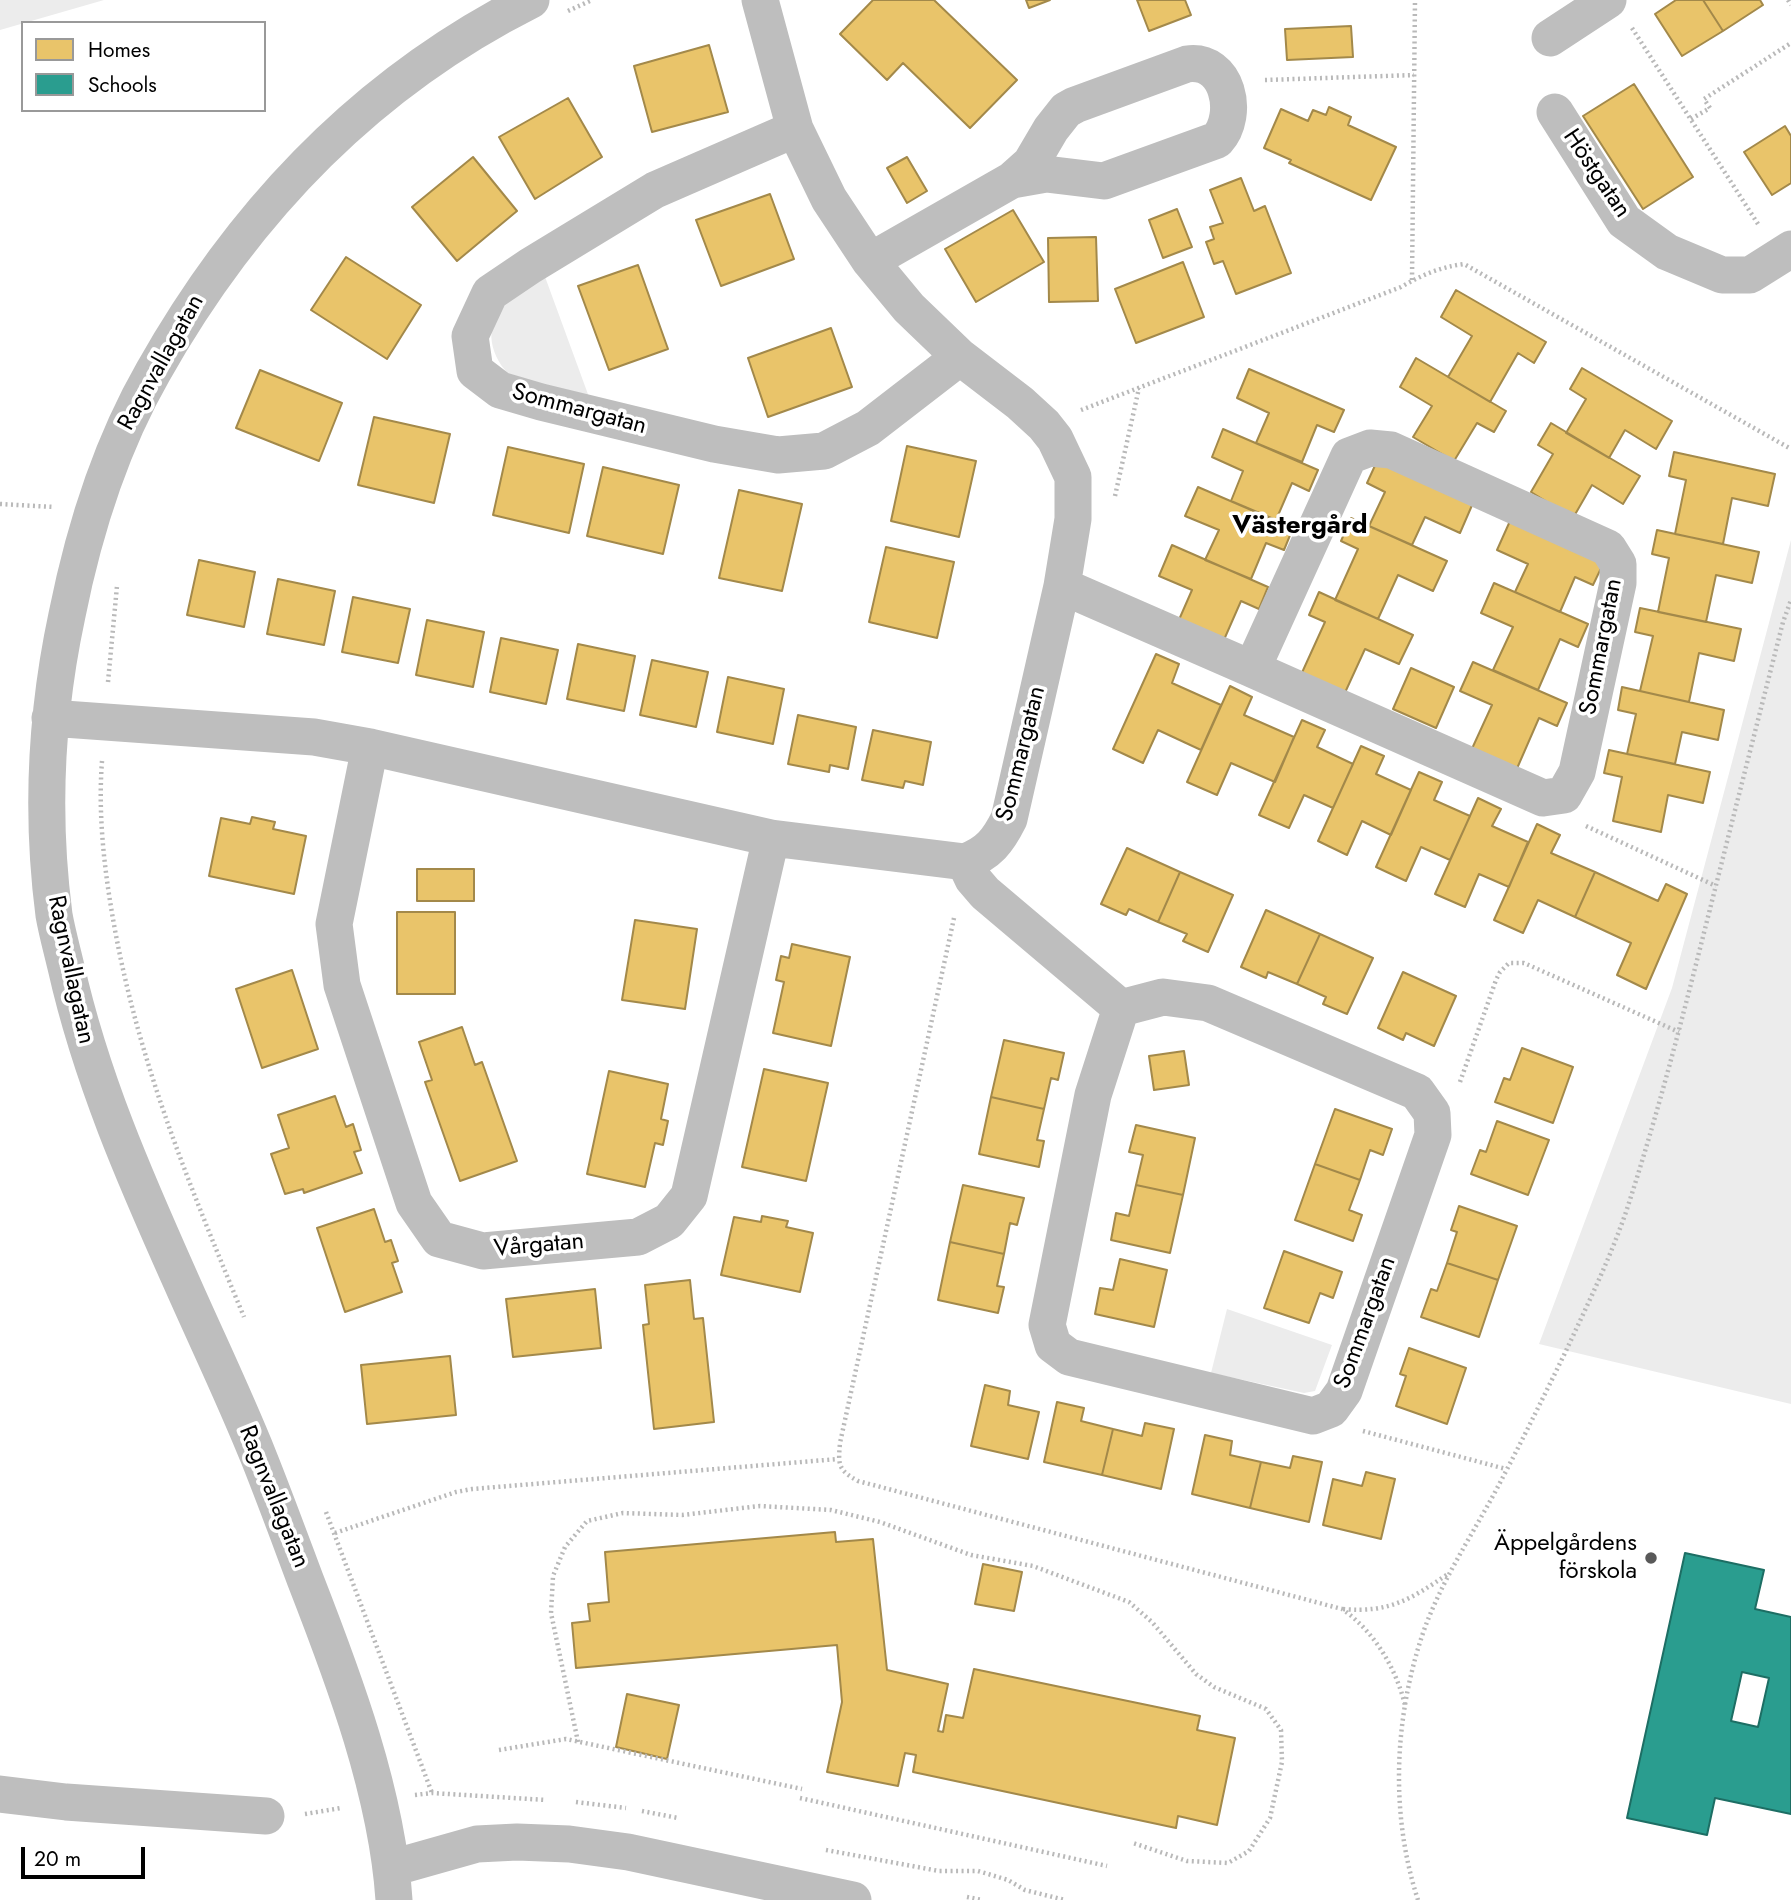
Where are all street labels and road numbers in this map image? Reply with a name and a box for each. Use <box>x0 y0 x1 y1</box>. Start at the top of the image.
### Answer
street label: Höstgatan <box>1556 124 1636 224</box>
street label: Ragnvallagatan <box>113 290 211 436</box>
street label: Sommargatan <box>509 378 649 442</box>
street label: Sommargatan <box>1575 576 1629 718</box>
street label: Sommargatan <box>991 683 1053 825</box>
street label: Ragnvallagatan <box>40 893 100 1047</box>
street label: Vårgatan <box>493 1228 585 1264</box>
street label: Sommargatan <box>1329 1253 1403 1393</box>
street label: Ragnvallagatan <box>231 1422 315 1572</box>

